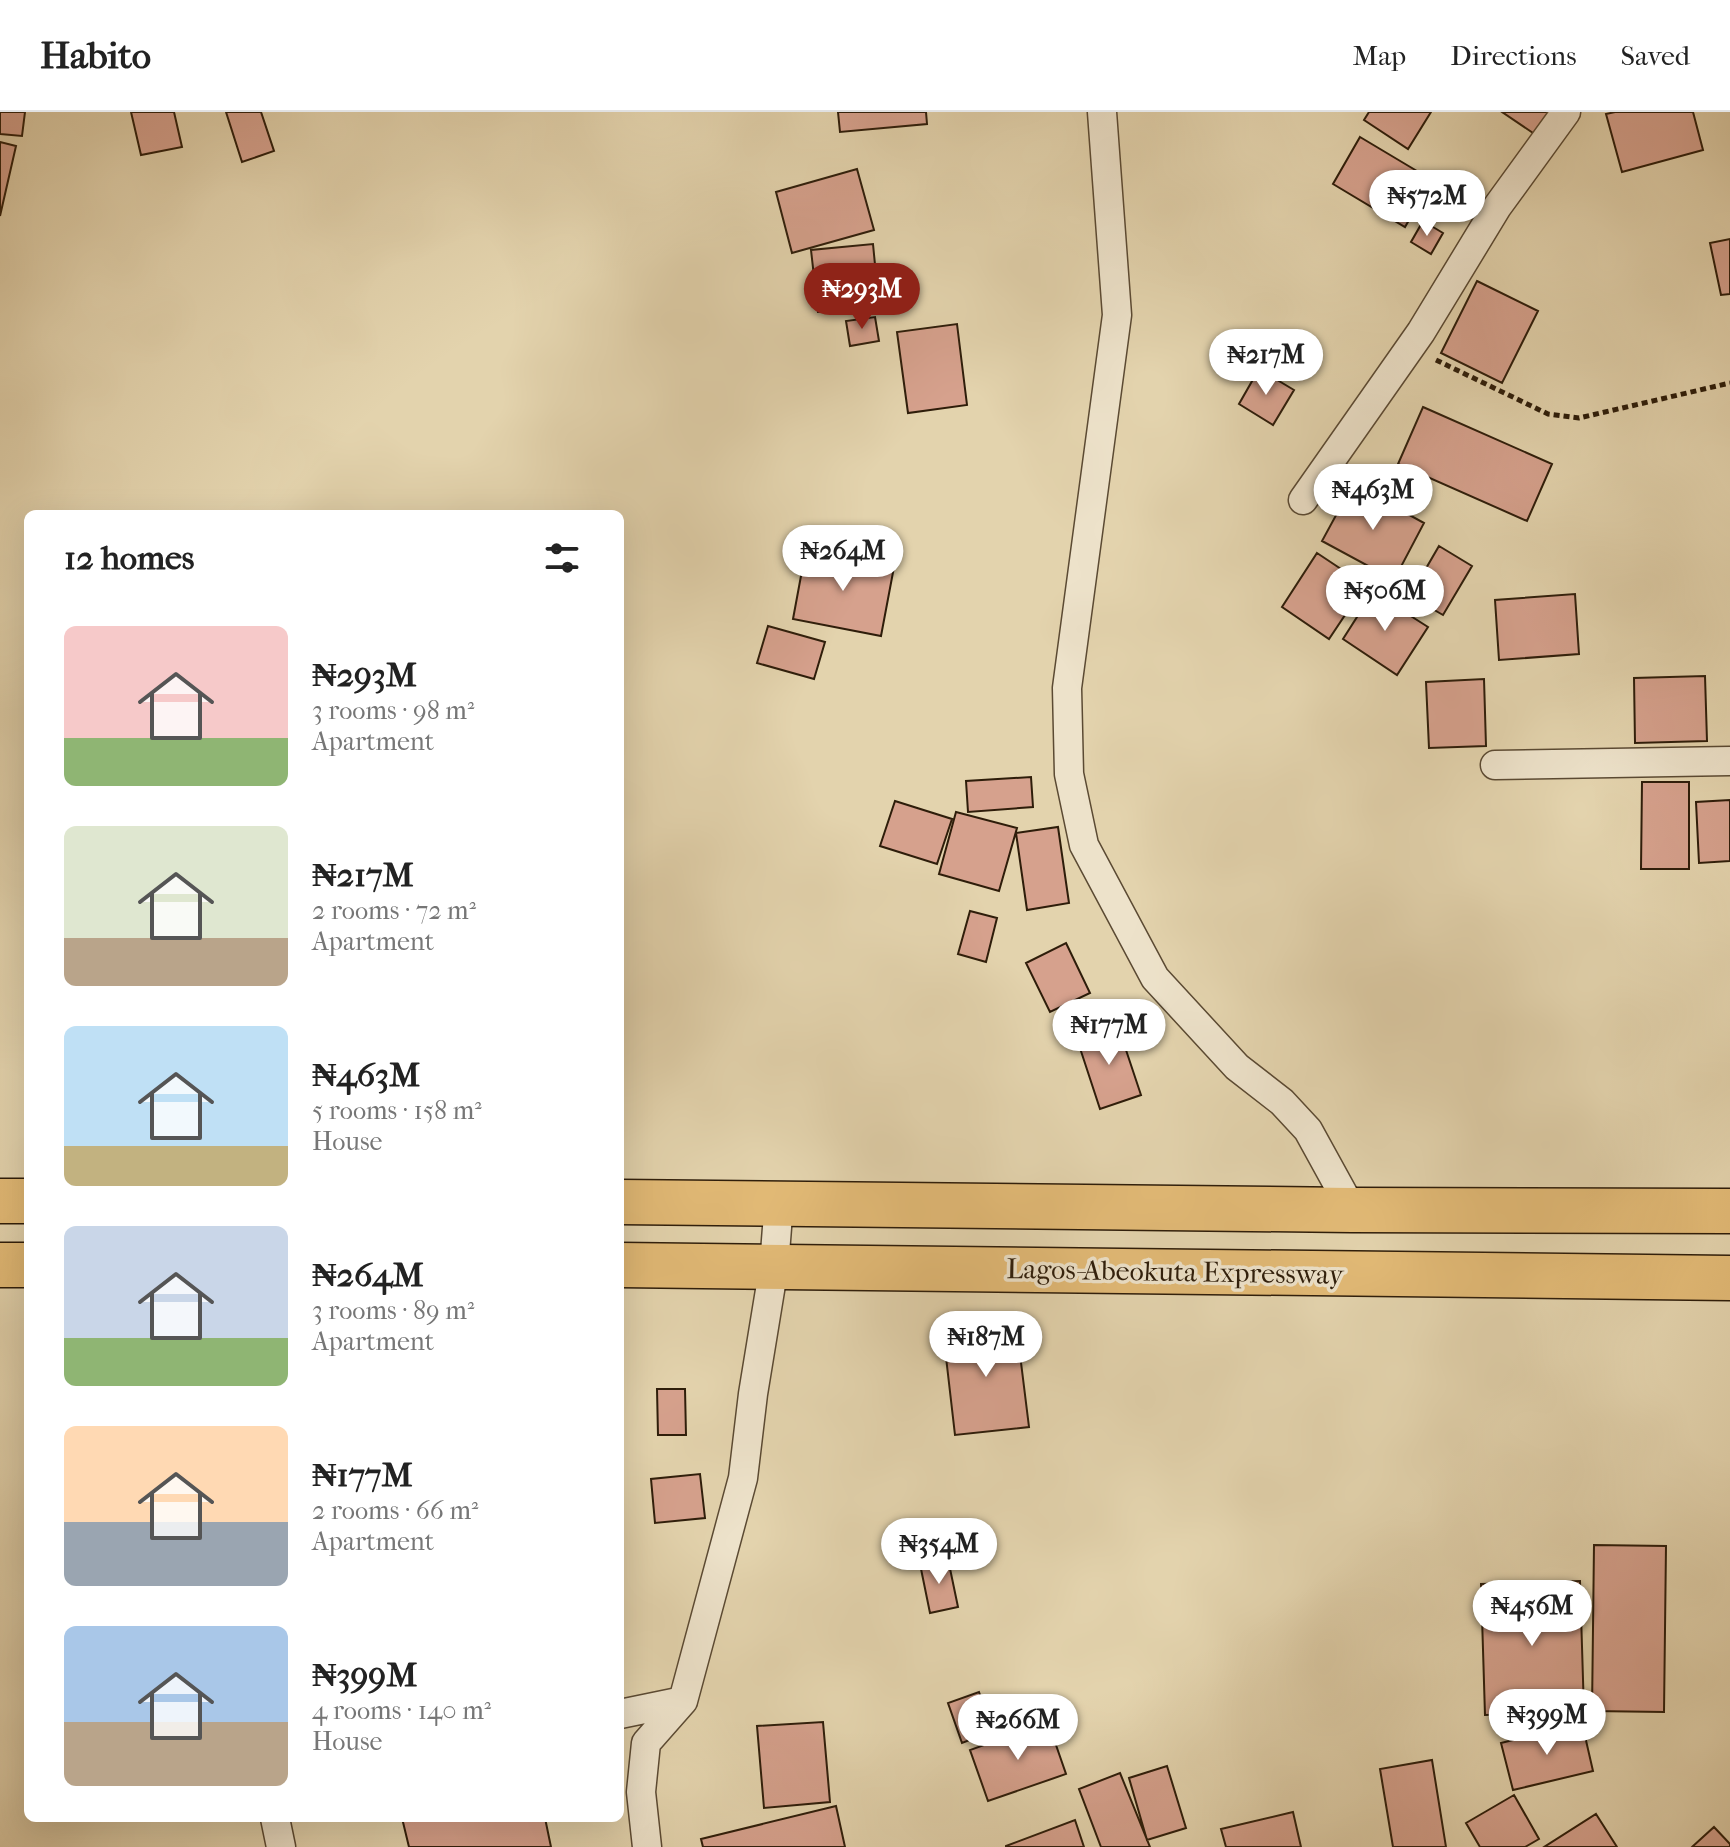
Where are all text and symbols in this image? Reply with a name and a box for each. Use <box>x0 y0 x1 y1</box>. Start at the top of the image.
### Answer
text: Habito <box>40 33 151 78</box>
text: Map <box>1353 39 1406 72</box>
text: Directions <box>1450 39 1577 72</box>
text: Saved <box>1621 39 1690 72</box>
pin: ₦572M <box>1371 170 1483 238</box>
text: ₦572M <box>1387 180 1467 211</box>
pin: ₦293M <box>806 263 918 331</box>
text: ₦293M <box>822 273 902 304</box>
pin: ₦217M <box>1210 329 1322 397</box>
text: ₦217M <box>1227 339 1305 370</box>
pin: ₦463M <box>1317 464 1429 532</box>
text: ₦463M <box>1332 474 1414 505</box>
pin: ₦264M <box>787 525 899 593</box>
text: ₦264M <box>800 535 886 566</box>
icon: filters <box>540 536 584 580</box>
text: 12 homes <box>64 538 194 578</box>
pin: ₦506M <box>1329 565 1441 633</box>
text: ₦506M <box>1344 575 1426 606</box>
text: ₦293M <box>312 655 417 695</box>
icon: home <box>128 658 224 754</box>
text: 3 rooms · 98 m² <box>312 695 474 726</box>
text: Apartment <box>312 726 434 757</box>
text: ₦217M <box>312 855 414 895</box>
icon: home <box>128 858 224 954</box>
text: 2 rooms · 72 m² <box>312 895 476 926</box>
text: Apartment <box>312 926 434 957</box>
pin: ₦177M <box>1053 999 1165 1067</box>
text: ₦177M <box>1071 1009 1147 1040</box>
text: ₦463M <box>312 1055 420 1095</box>
icon: home <box>128 1058 224 1154</box>
text: 5 rooms · 158 m² <box>312 1095 482 1126</box>
text: House <box>312 1126 382 1157</box>
street label: Lagos-Abeokuta Expressway <box>1006 1252 1345 1291</box>
text: ₦264M <box>312 1255 424 1295</box>
icon: home <box>128 1258 224 1354</box>
text: 3 rooms · 89 m² <box>312 1295 474 1326</box>
pin: ₦187M <box>930 1311 1042 1379</box>
text: ₦187M <box>947 1321 1025 1352</box>
text: Apartment <box>312 1326 434 1357</box>
text: ₦177M <box>312 1455 413 1495</box>
icon: home <box>128 1458 224 1554</box>
text: 2 rooms · 66 m² <box>312 1495 478 1526</box>
pin: ₦354M <box>883 1518 995 1586</box>
text: Apartment <box>312 1526 434 1557</box>
text: ₦354M <box>899 1528 979 1559</box>
pin: ₦456M <box>1476 1580 1588 1648</box>
text: ₦456M <box>1491 1590 1573 1621</box>
text: ₦399M <box>312 1655 417 1695</box>
icon: home <box>128 1658 224 1754</box>
pin: ₦399M <box>1491 1689 1603 1757</box>
pin: ₦266M <box>962 1694 1074 1762</box>
text: 4 rooms · 140 m² <box>312 1695 491 1726</box>
text: ₦399M <box>1507 1699 1587 1730</box>
text: ₦266M <box>976 1704 1060 1735</box>
text: House <box>312 1726 382 1757</box>

